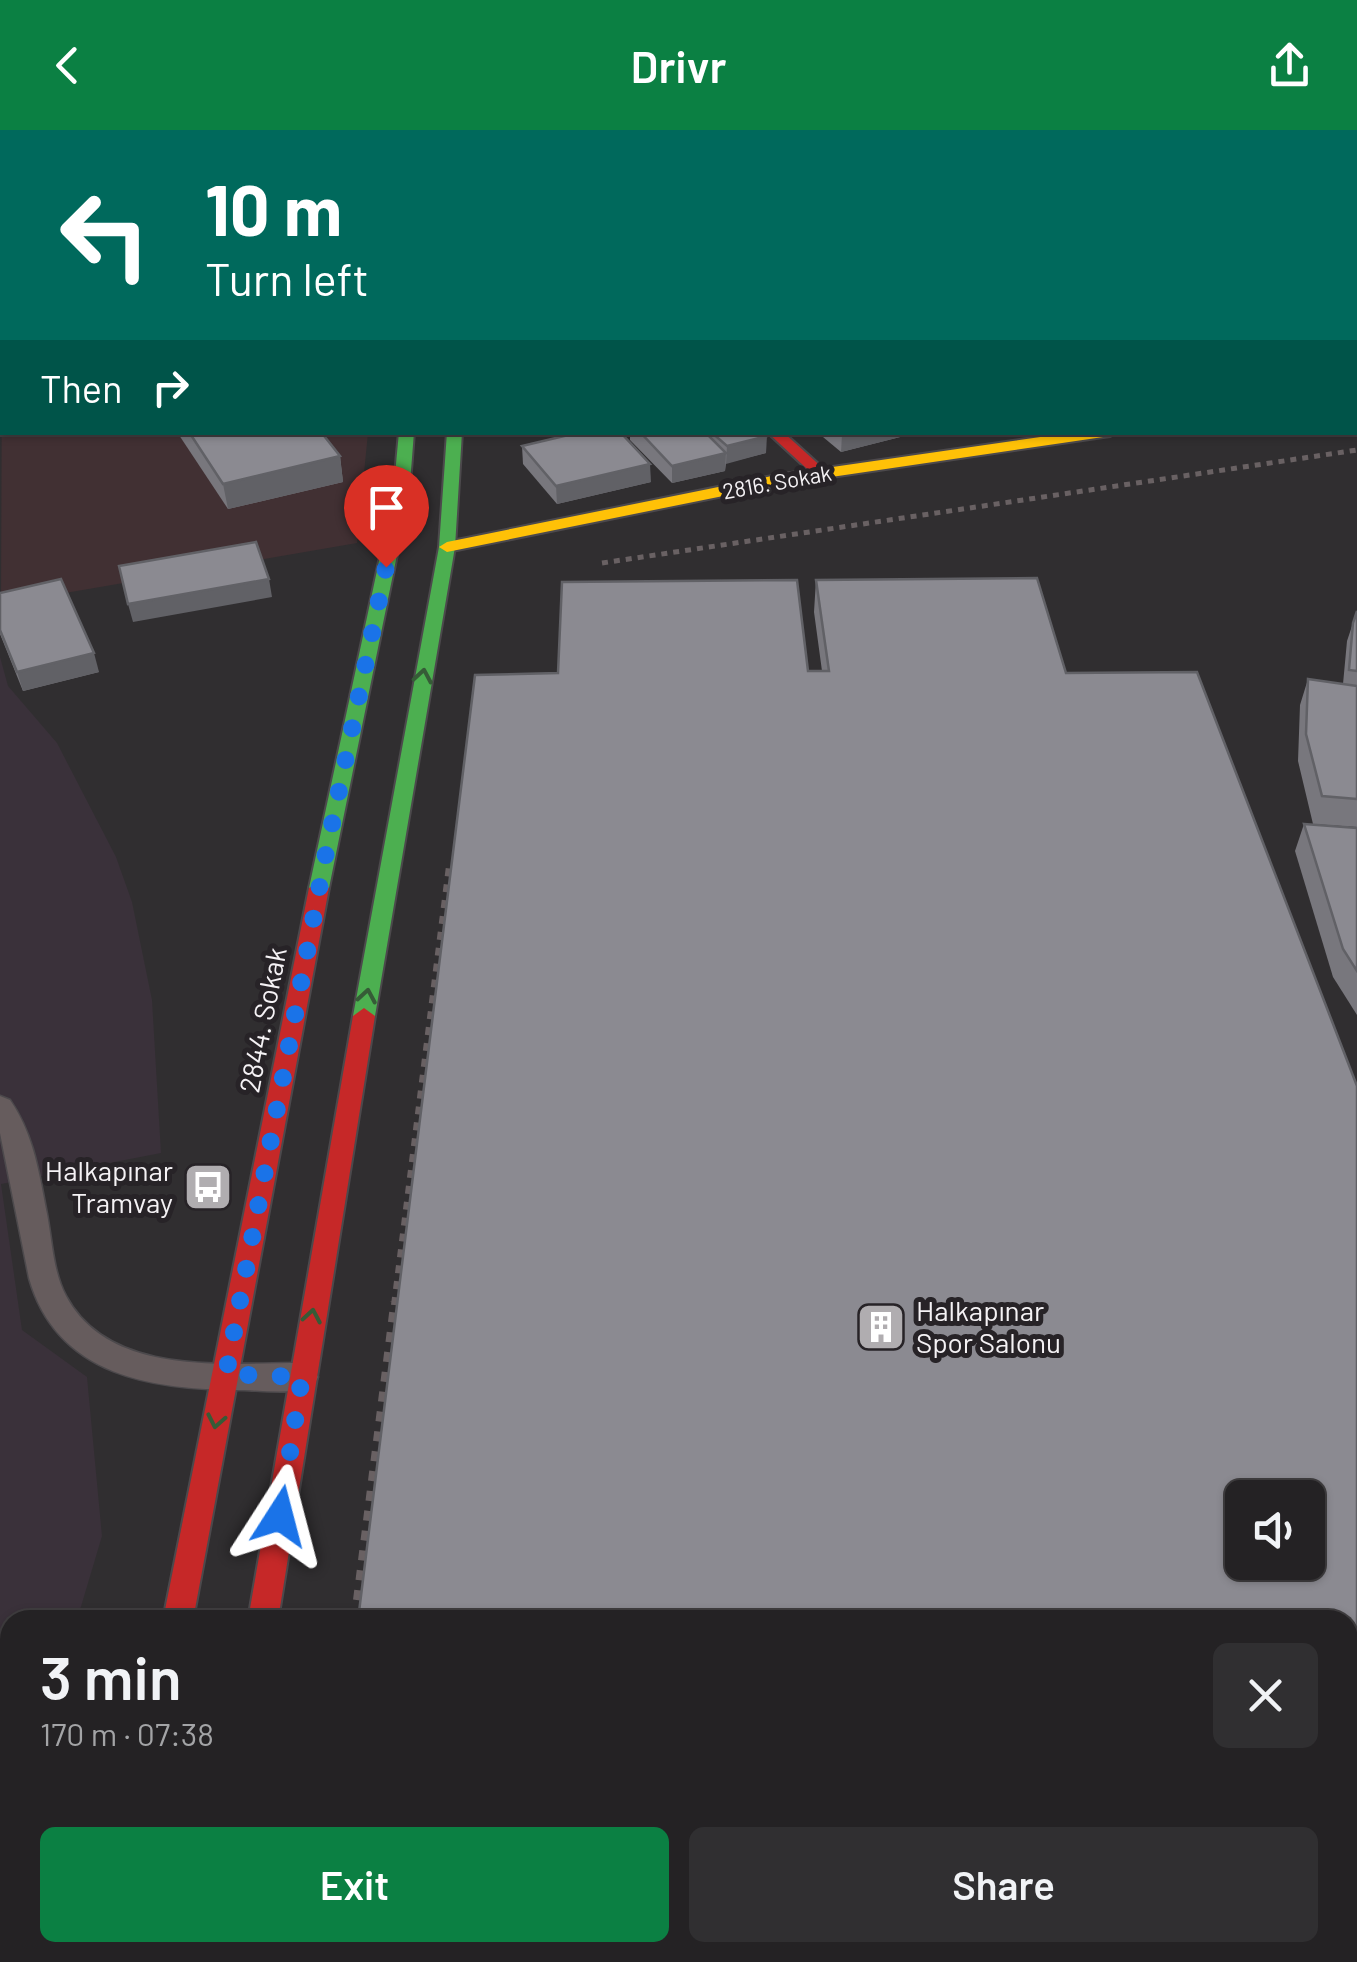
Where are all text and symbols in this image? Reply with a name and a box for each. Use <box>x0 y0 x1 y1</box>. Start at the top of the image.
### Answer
icon: back <box>40 38 95 93</box>
text: Drivr <box>631 38 726 92</box>
icon: share <box>1262 38 1317 93</box>
text: 10 m <box>205 166 342 250</box>
icon: left <box>40 170 170 300</box>
text: Turn left <box>205 251 369 305</box>
icon: right <box>143 360 198 415</box>
text: Then <box>40 365 123 411</box>
street label: 2816. Sokak <box>720 459 833 503</box>
pin <box>344 465 429 568</box>
icon: arrive <box>359 480 414 535</box>
one-way arrow <box>412 668 433 684</box>
street label: 2844. Sokak <box>231 944 293 1095</box>
one-way arrow <box>356 988 377 1004</box>
place label: Halkapınar Tramvay <box>45 1153 173 1219</box>
bus stop icon: Halkapınar Tramvay <box>182 1161 234 1213</box>
place label: Halkapınar Spor Salonu <box>916 1293 1061 1359</box>
building icon: Halkapınar Spor Salonu <box>855 1301 907 1353</box>
one-way arrow <box>301 1308 322 1325</box>
one-way arrow <box>207 1413 228 1430</box>
position arrow <box>228 1464 332 1568</box>
map controls <box>1225 1480 1325 1580</box>
button: sound <box>1225 1480 1325 1580</box>
text: 3 min <box>40 1640 182 1712</box>
button: close <box>1213 1643 1318 1748</box>
text: 170 m · 07:38 <box>40 1714 214 1752</box>
button: Exit <box>40 1827 669 1942</box>
button: Share <box>689 1827 1318 1942</box>

